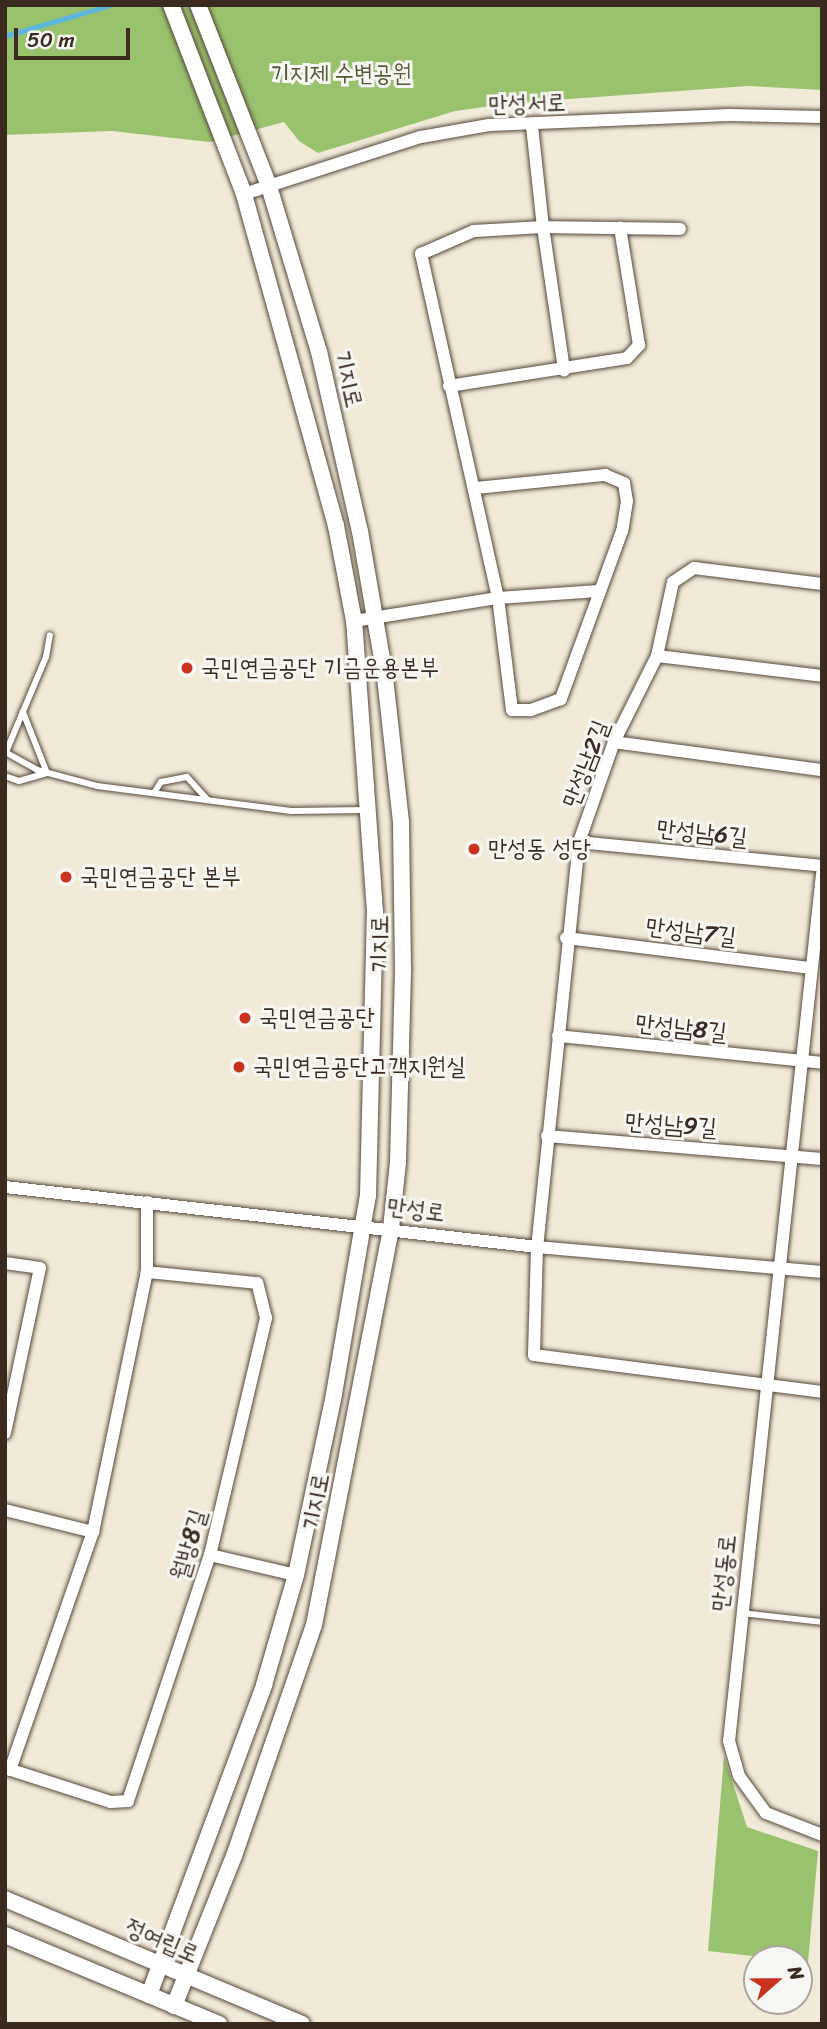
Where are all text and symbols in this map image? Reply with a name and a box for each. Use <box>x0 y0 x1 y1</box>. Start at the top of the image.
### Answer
scale bar <box>18 14 133 58</box>
text: 50 m <box>27 21 75 59</box>
park label: 기지제 수변공원 <box>270 60 412 88</box>
street label: 만성서로 <box>488 88 566 120</box>
street label: 기지로 <box>327 348 369 410</box>
place label: 국민연금공단 기금운용본부 <box>201 654 439 682</box>
marker: 국민연금공단 기금운용본부 <box>179 660 195 676</box>
street label: 만성남2길 <box>556 716 616 812</box>
street label: 만성남6길 <box>655 814 749 852</box>
place label: 만성동 성당 <box>488 835 591 863</box>
marker: 만성동 성당 <box>466 841 482 857</box>
place label: 국민연금공단 본부 <box>80 863 241 891</box>
marker: 국민연금공단 본부 <box>58 869 74 885</box>
street label: 만성남7길 <box>644 912 738 952</box>
street label: 기지로 <box>366 915 394 973</box>
place label: 국민연금공단 <box>259 1004 375 1032</box>
street label: 만성남8길 <box>634 1009 728 1047</box>
marker: 국민연금공단 <box>237 1010 253 1026</box>
place label: 국민연금공단고객지원실 <box>253 1053 465 1081</box>
marker: 국민연금공단고객지원실 <box>231 1059 247 1075</box>
street label: 만성남9길 <box>624 1107 718 1143</box>
street label: 만성로 <box>385 1192 447 1228</box>
street label: 기지로 <box>296 1471 336 1533</box>
street label: 월방8길 <box>165 1506 213 1584</box>
street label: 만성동로 <box>706 1533 742 1613</box>
street label: 정여립로 <box>121 1913 203 1969</box>
north arrow <box>743 1945 813 2015</box>
text: N <box>778 1961 814 1985</box>

